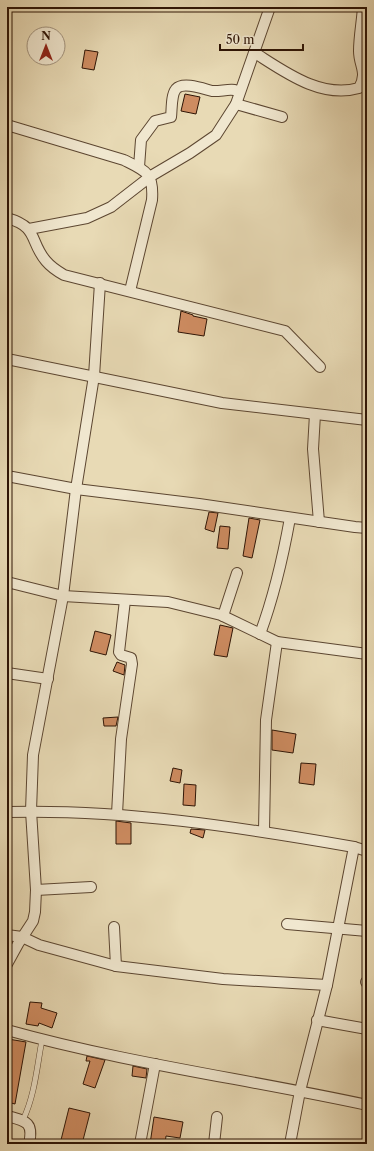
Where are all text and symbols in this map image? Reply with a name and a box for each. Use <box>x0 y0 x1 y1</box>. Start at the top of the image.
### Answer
north arrow <box>26 26 66 66</box>
scale bar <box>220 26 303 52</box>
text: N <box>41 29 51 43</box>
text: 50 m <box>226 32 255 47</box>

